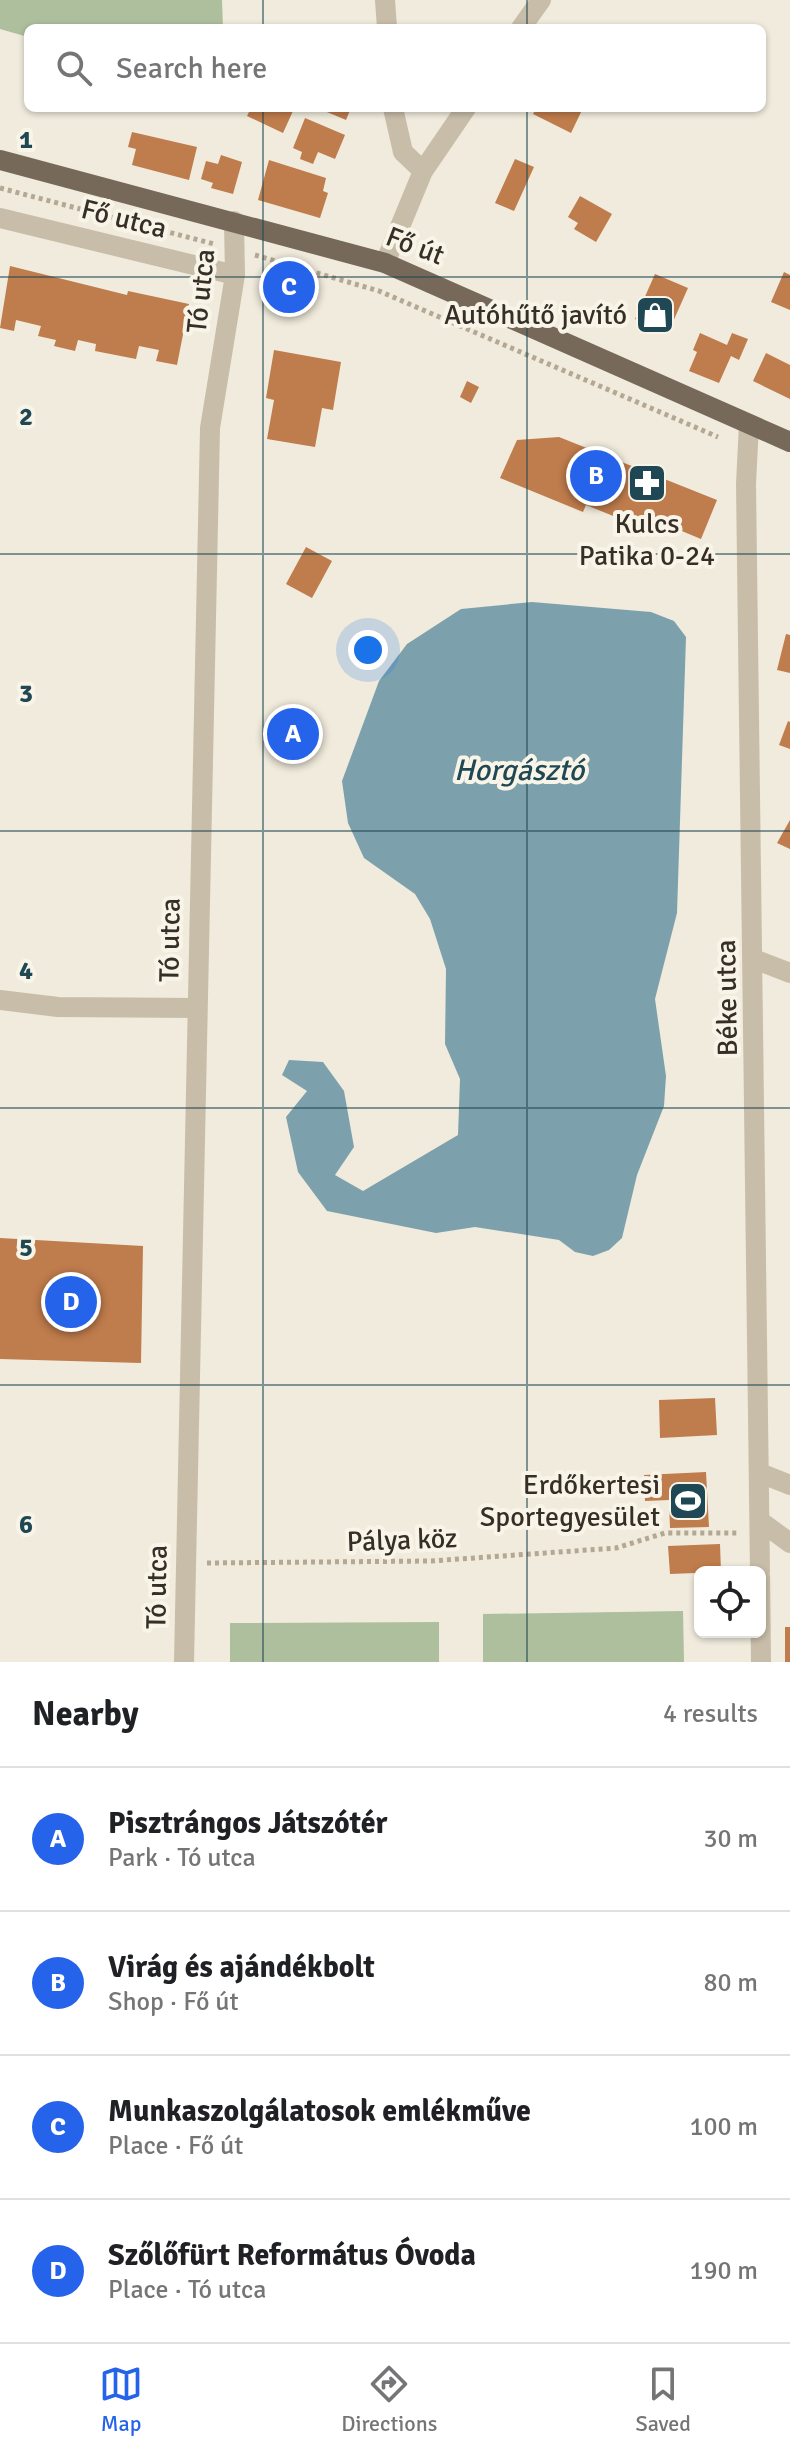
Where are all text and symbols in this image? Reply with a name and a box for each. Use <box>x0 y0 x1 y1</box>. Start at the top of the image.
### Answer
search box <box>24 24 766 112</box>
icon: search <box>52 46 96 90</box>
text: Search here <box>116 50 267 87</box>
text: 1 <box>19 124 33 156</box>
street label: Fő utca <box>78 192 170 246</box>
street label: Fő út <box>381 219 449 273</box>
street label: Tó utca <box>180 247 222 335</box>
pin: C <box>263 257 315 317</box>
shop icon: Autóhűtő javító <box>634 294 676 336</box>
place label: Autóhűtő javító <box>444 298 627 332</box>
text: 2 <box>19 401 33 433</box>
pin: B <box>570 446 622 506</box>
pharmacy icon: Kulcs Patika 0-24 <box>626 462 668 504</box>
place label: Kulcs Patika 0-24 <box>579 507 715 573</box>
your location <box>348 630 388 670</box>
text: 3 <box>19 678 33 710</box>
pin: A <box>267 704 319 764</box>
water label: Horgásztó <box>454 752 586 789</box>
street label: Tó utca <box>152 897 188 983</box>
street label: Béke utca <box>709 939 745 1057</box>
text: 4 <box>19 955 33 987</box>
text: 5 <box>19 1232 33 1264</box>
pin: D <box>45 1272 97 1332</box>
place label: Erdőkertesi Sportegyesület <box>480 1468 660 1534</box>
sports icon: Erdőkertesi Sportegyesület <box>667 1480 709 1522</box>
text: 6 <box>19 1509 33 1541</box>
street label: Pálya köz <box>346 1521 458 1559</box>
street label: Tó utca <box>139 1544 175 1630</box>
map controls <box>694 1566 766 1638</box>
button: locate <box>694 1566 766 1638</box>
text: Nearby <box>32 1693 139 1735</box>
text: 4 results <box>663 1698 758 1730</box>
text: Pisztrángos Játszótér <box>108 1805 388 1842</box>
text: A <box>50 1823 66 1855</box>
text: 30 m <box>703 1823 758 1855</box>
text: Park · Tó utca <box>108 1842 256 1874</box>
text: Virág és ajándékbolt <box>108 1949 375 1986</box>
text: B <box>50 1967 66 1999</box>
text: 80 m <box>703 1967 758 1999</box>
text: Shop · Fő út <box>108 1986 239 2018</box>
text: Munkaszolgálatosok emlékműve <box>108 2093 531 2130</box>
text: C <box>50 2111 66 2143</box>
text: 100 m <box>689 2111 758 2143</box>
text: Place · Fő út <box>108 2130 243 2162</box>
text: Szőlőfürt Református Óvoda <box>108 2237 476 2274</box>
text: D <box>49 2255 67 2287</box>
text: 190 m <box>689 2255 758 2287</box>
text: Place · Tó utca <box>108 2274 266 2306</box>
tab: Map <box>99 2362 143 2437</box>
tab: Directions <box>341 2362 437 2437</box>
tab: Saved <box>636 2362 691 2437</box>

